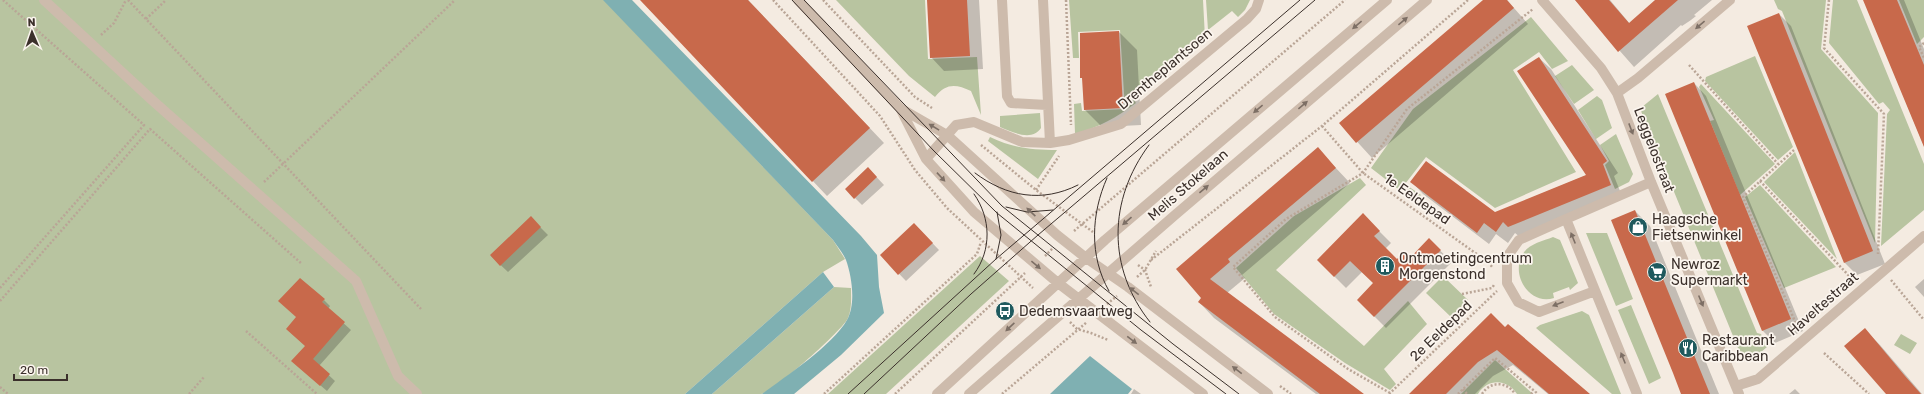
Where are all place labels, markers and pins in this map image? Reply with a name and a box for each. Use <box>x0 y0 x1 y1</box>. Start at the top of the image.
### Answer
place label: Haagsche Fietsenwinkel <box>1652 211 1741 244</box>
shop icon: Haagsche Fietsenwinkel <box>1627 216 1649 238</box>
place label: Ontmoetingcentrum Morgenstond <box>1399 250 1532 283</box>
building icon: Ontmoetingcentrum Morgenstond <box>1374 255 1396 277</box>
place label: Newroz Supermarkt <box>1671 256 1748 289</box>
supermarket icon: Newroz Supermarkt <box>1646 261 1668 283</box>
bus stop icon: Dedemsvaartweg <box>994 300 1016 322</box>
place label: Dedemsvaartweg <box>1019 303 1133 320</box>
place label: Restaurant Caribbean <box>1702 332 1775 365</box>
restaurant icon: Restaurant Caribbean <box>1677 337 1699 359</box>

